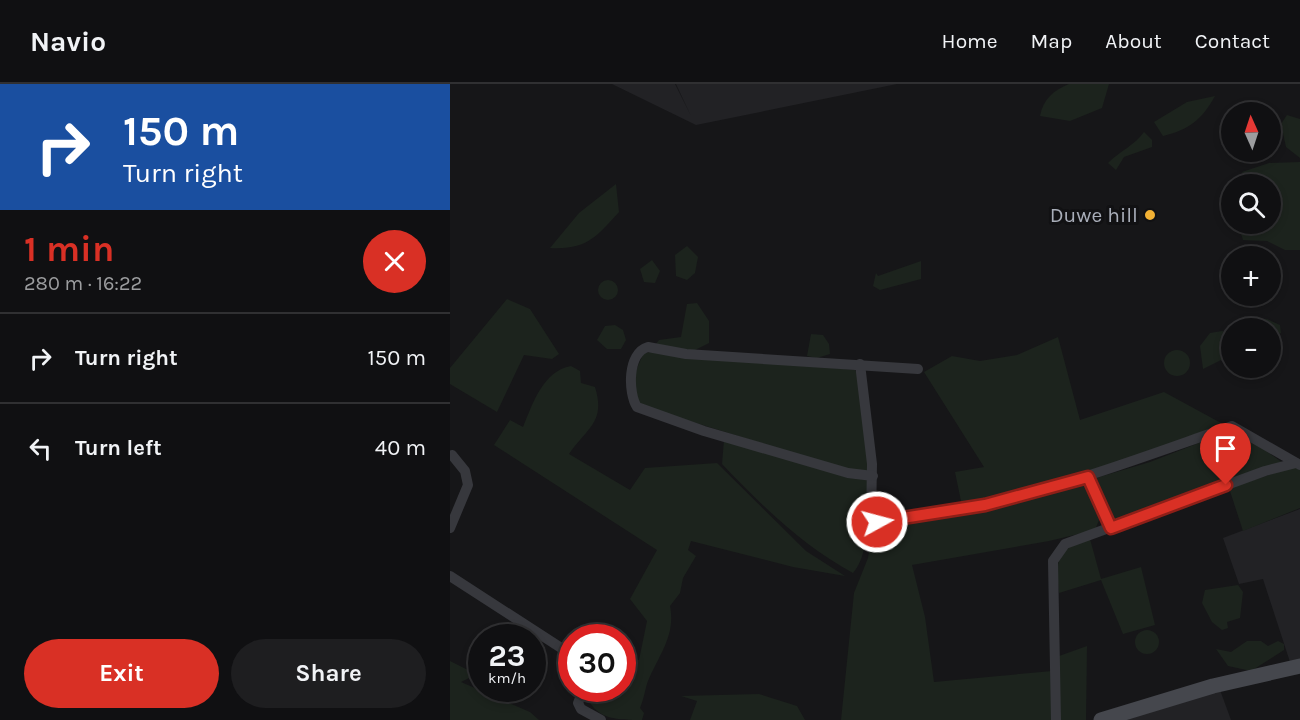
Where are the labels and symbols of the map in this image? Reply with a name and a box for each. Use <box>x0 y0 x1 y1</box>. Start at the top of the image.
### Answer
north arrow <box>1221 102 1281 162</box>
place label: Duwe hill <box>1050 203 1138 227</box>
marker: Duwe hill <box>1143 208 1157 222</box>
pin <box>1200 423 1251 485</box>
position arrow <box>845 490 909 554</box>
speed limit sign: 30 <box>558 624 636 702</box>

